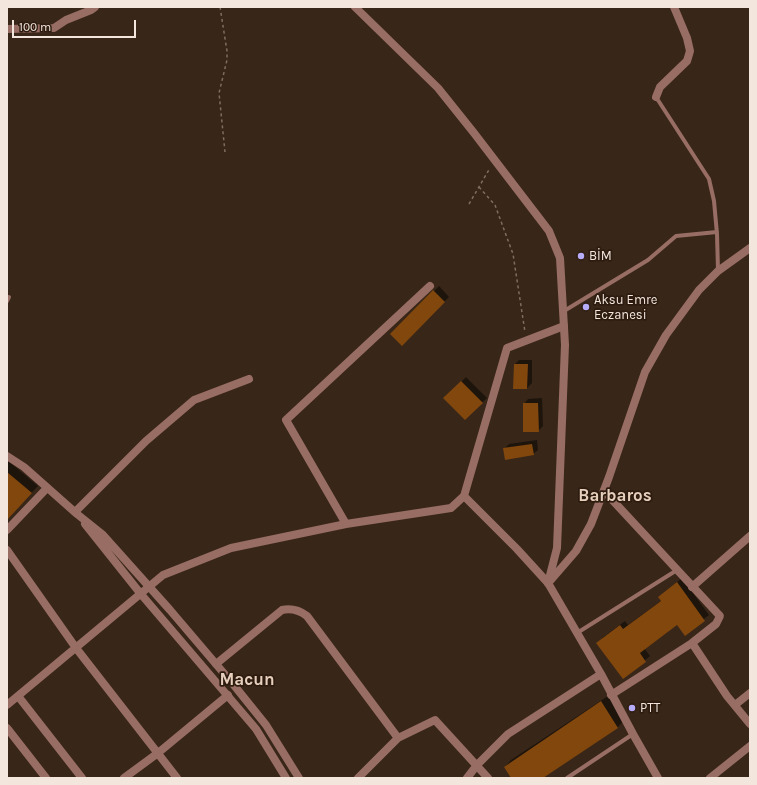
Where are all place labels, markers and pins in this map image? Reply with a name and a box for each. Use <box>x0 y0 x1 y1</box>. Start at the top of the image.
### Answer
place label: BİM <box>589 248 612 264</box>
marker: BİM <box>576 251 586 261</box>
place label: Aksu Emre Eczanesi <box>594 292 657 323</box>
marker: Aksu Emre Eczanesi <box>581 302 591 312</box>
place label: PTT <box>640 700 660 716</box>
marker: PTT <box>627 703 637 713</box>

